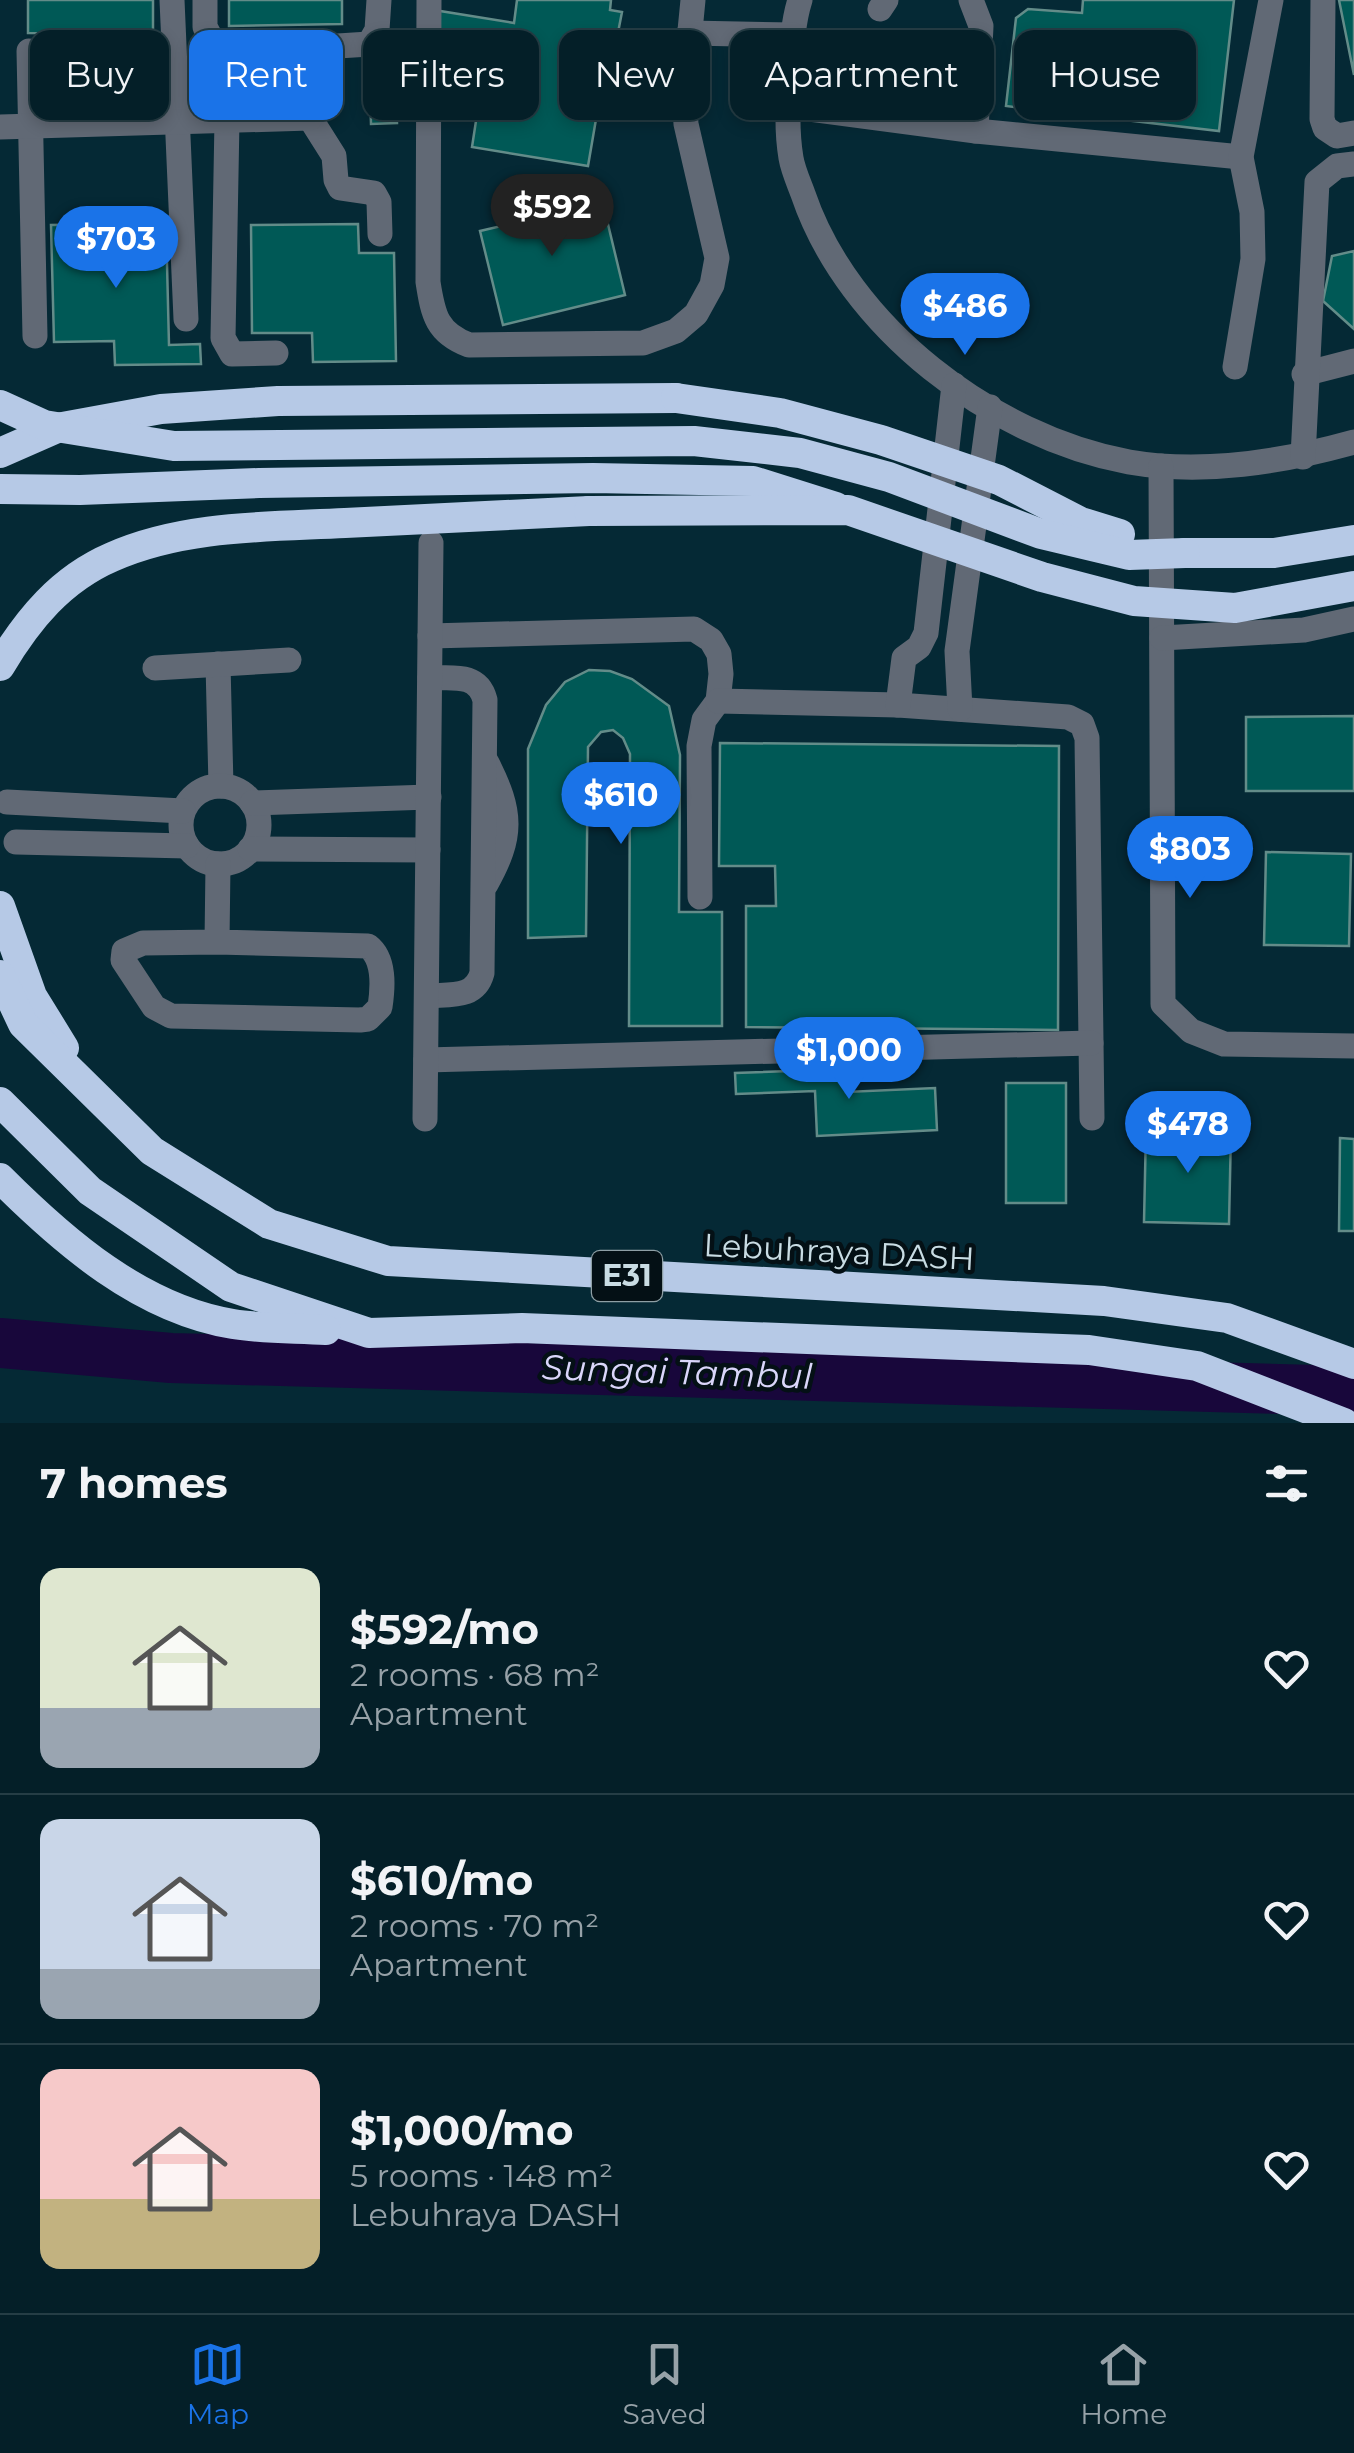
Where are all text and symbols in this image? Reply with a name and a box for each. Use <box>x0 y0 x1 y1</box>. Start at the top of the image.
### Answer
chip: Buy <box>30 30 169 120</box>
chip: Rent <box>189 30 343 120</box>
chip: Filters <box>363 30 539 120</box>
chip: New <box>559 30 710 120</box>
chip: Apartment <box>730 30 994 120</box>
chip: House <box>1014 30 1196 120</box>
pin: $592 <box>493 174 611 259</box>
text: $592 <box>513 187 591 226</box>
pin: $703 <box>57 206 175 291</box>
text: $703 <box>76 219 156 258</box>
pin: $486 <box>906 273 1024 358</box>
text: $486 <box>923 286 1007 325</box>
pin: $610 <box>562 762 680 847</box>
text: $610 <box>583 775 659 814</box>
pin: $803 <box>1131 816 1249 901</box>
text: $803 <box>1149 829 1231 868</box>
pin: $1,000 <box>768 1017 930 1102</box>
text: $1,000 <box>796 1030 902 1069</box>
pin: $478 <box>1129 1091 1247 1176</box>
text: $478 <box>1147 1104 1229 1143</box>
street label: Lebuhraya DASH <box>703 1225 976 1278</box>
road number: E31 <box>592 1251 662 1301</box>
water label: Sungai Tambul <box>541 1345 814 1398</box>
icon: filters <box>1259 1456 1314 1511</box>
text: 7 homes <box>40 1457 228 1509</box>
text: $592/mo <box>350 1603 539 1655</box>
icon: home <box>120 1608 240 1728</box>
icon: heart <box>1259 1641 1314 1696</box>
text: 2 rooms · 68 m² <box>350 1655 600 1694</box>
text: Apartment <box>350 1694 528 1733</box>
text: $610/mo <box>350 1854 533 1906</box>
icon: home <box>120 1859 240 1979</box>
icon: heart <box>1259 1892 1314 1947</box>
text: 2 rooms · 70 m² <box>350 1906 599 1945</box>
text: Apartment <box>350 1945 528 1984</box>
text: $1,000/mo <box>350 2104 574 2156</box>
icon: home <box>120 2109 240 2229</box>
icon: heart <box>1259 2142 1314 2197</box>
text: 5 rooms · 148 m² <box>350 2156 613 2195</box>
text: Lebuhraya DASH <box>350 2195 621 2234</box>
tab: Map <box>187 2337 249 2431</box>
tab: Saved <box>623 2337 707 2431</box>
tab: Home <box>1080 2337 1167 2431</box>

